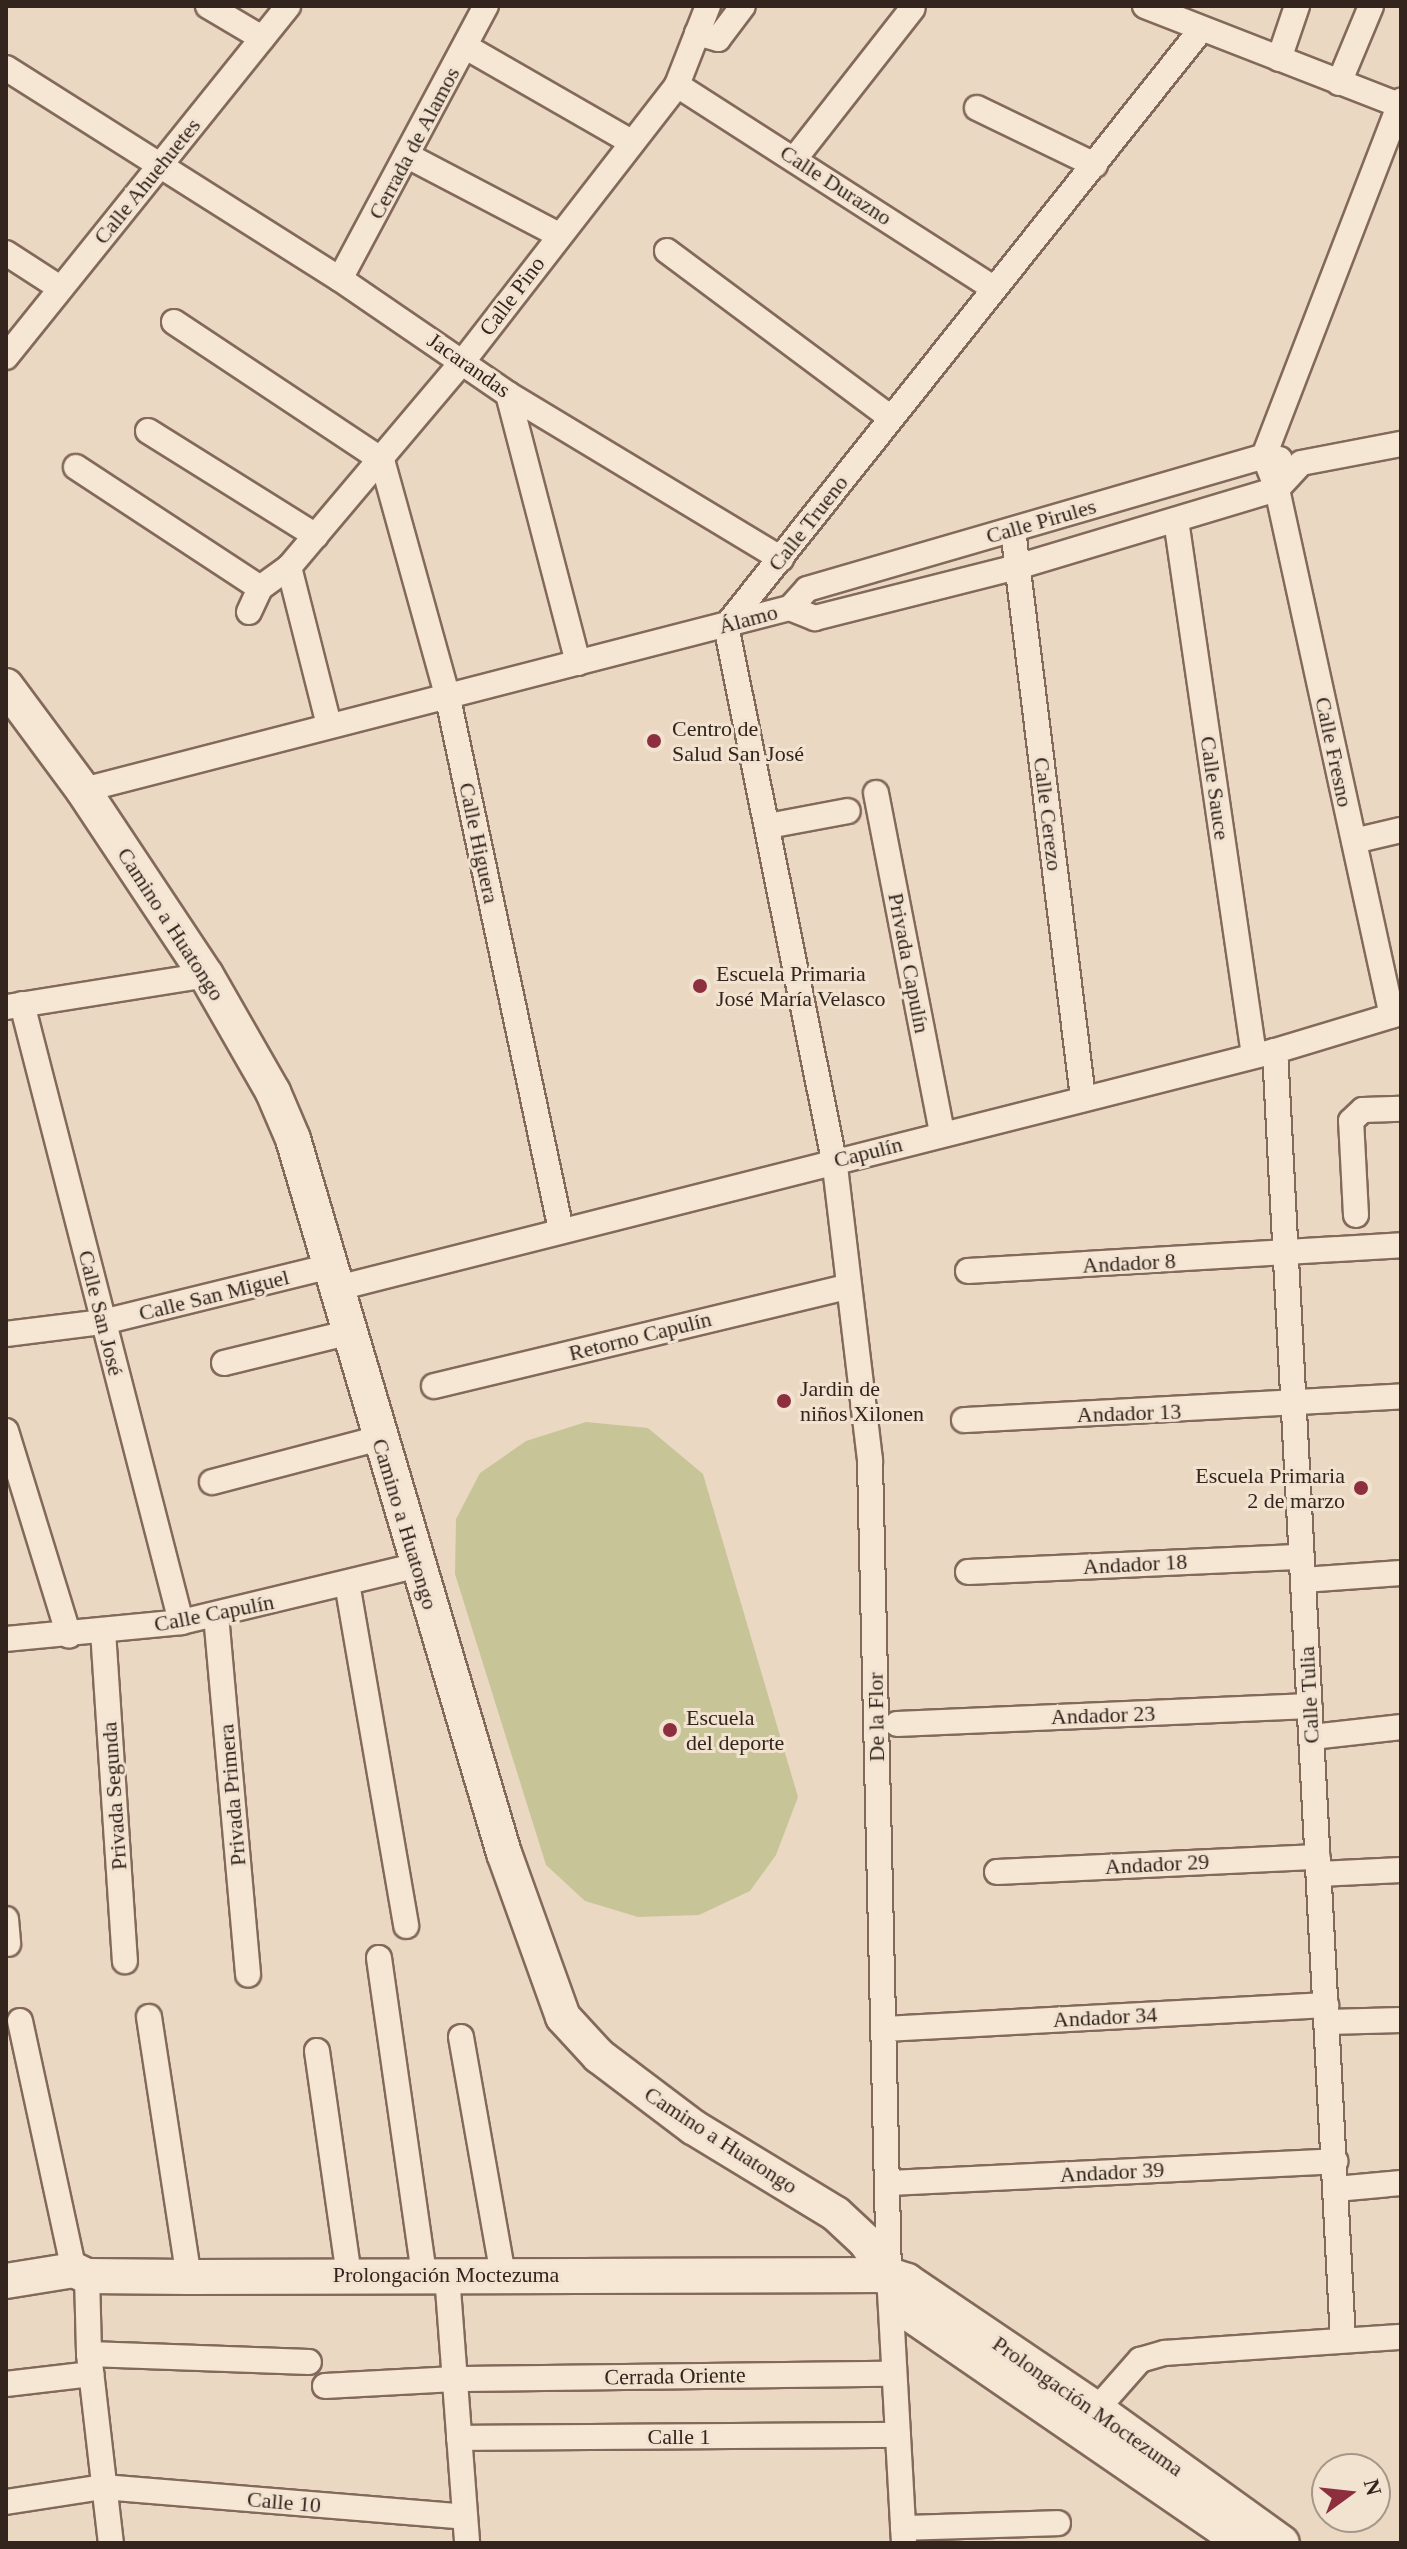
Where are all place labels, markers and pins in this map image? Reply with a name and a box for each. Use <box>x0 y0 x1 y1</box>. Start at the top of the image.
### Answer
place label: Centro de Salud San José <box>672 715 804 766</box>
marker: Centro de Salud San José <box>643 730 665 752</box>
place label: Escuela Primaria José María Velasco <box>716 960 886 1012</box>
marker: Escuela Primaria José María Velasco <box>691 977 709 995</box>
place label: Jardin de niños Xilonen <box>800 1375 924 1426</box>
marker: Jardin de niños Xilonen <box>775 1392 793 1410</box>
place label: Escuela Primaria 2 de marzo <box>1195 1462 1345 1514</box>
marker: Escuela Primaria 2 de marzo <box>1352 1479 1370 1497</box>
place label: Escuela del deporte <box>686 1704 784 1756</box>
marker: Escuela del deporte <box>661 1721 679 1739</box>

